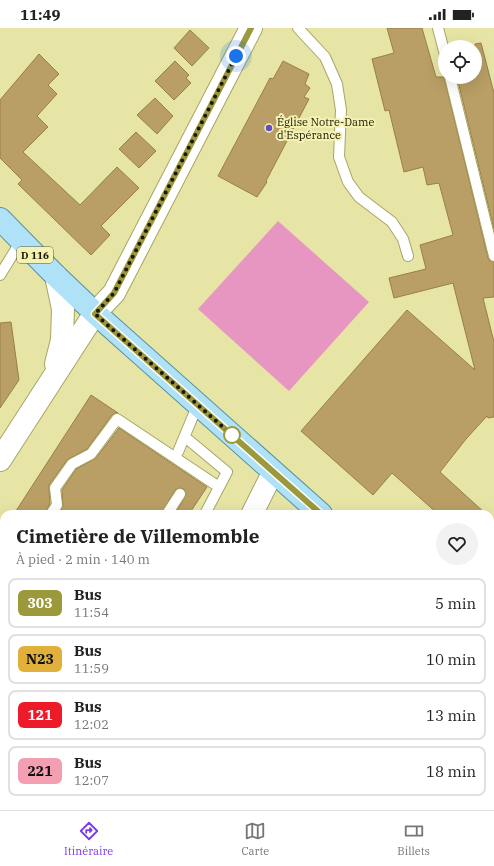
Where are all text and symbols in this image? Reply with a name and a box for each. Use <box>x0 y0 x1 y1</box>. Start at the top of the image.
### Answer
text: 11:49 <box>20 5 61 24</box>
map controls <box>438 40 482 84</box>
button: locate <box>438 40 482 84</box>
your location <box>226 46 246 66</box>
place label: Église Notre-Dame d'Espérance <box>277 115 375 142</box>
marker: Église Notre-Dame d'Espérance <box>264 123 274 133</box>
road number: D 116 <box>17 247 53 263</box>
unlabelled marker <box>223 426 241 444</box>
button: heart <box>436 523 478 565</box>
text: Cimetière de Villemomble <box>16 524 259 548</box>
text: À pied · 2 min · 140 m <box>16 551 150 568</box>
text: Bus <box>74 585 102 604</box>
text: 303 <box>27 594 53 612</box>
text: 5 min <box>435 594 476 613</box>
text: 11:54 <box>74 604 109 621</box>
text: Bus <box>74 641 102 660</box>
text: N23 <box>26 650 54 668</box>
text: 10 min <box>426 650 476 669</box>
text: 11:59 <box>74 660 109 677</box>
text: Bus <box>74 697 102 716</box>
text: 121 <box>27 706 53 724</box>
text: 13 min <box>426 706 476 725</box>
text: 12:02 <box>74 716 109 733</box>
text: Bus <box>74 753 102 772</box>
text: 221 <box>27 762 53 780</box>
text: 18 min <box>426 762 476 781</box>
text: 12:07 <box>74 772 109 789</box>
tab: Itinéraire <box>64 820 113 858</box>
tab: Carte <box>241 820 269 858</box>
tab: Billets <box>397 820 430 858</box>

